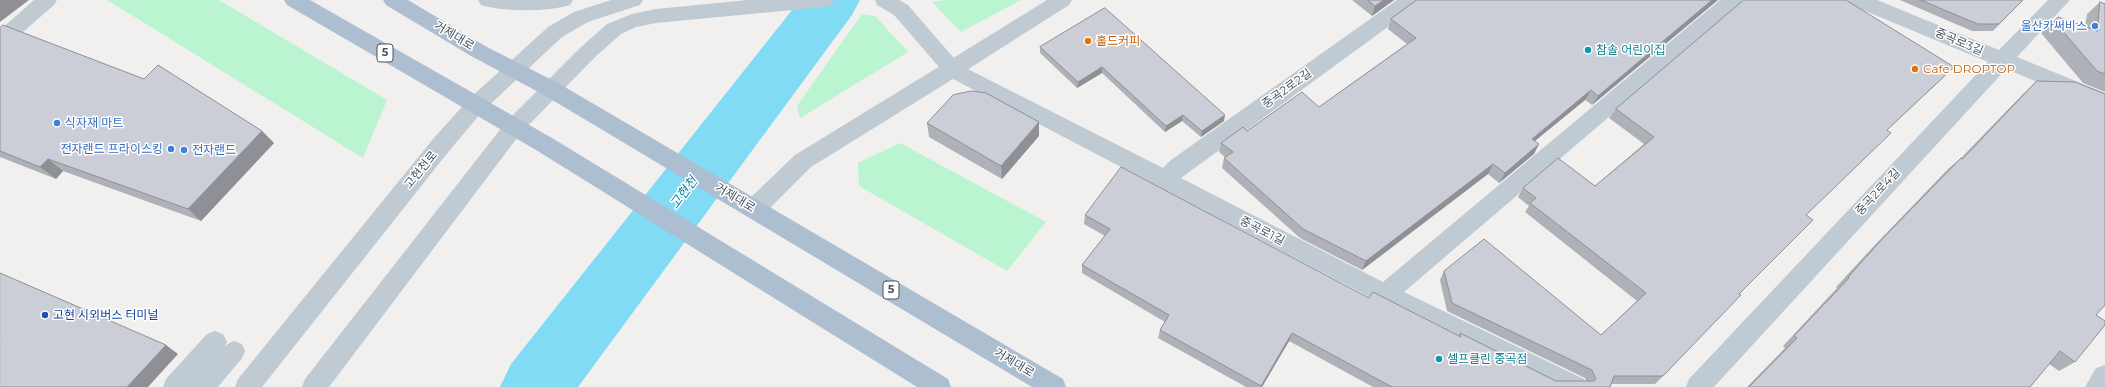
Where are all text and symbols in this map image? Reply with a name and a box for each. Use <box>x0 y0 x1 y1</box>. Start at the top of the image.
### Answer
street label: 거제대로 <box>431 18 477 54</box>
place label: 울산카써비스 <box>2021 19 2087 33</box>
marker: 울산카써비스 <box>2090 21 2100 31</box>
street label: 중곡로3길 <box>1933 25 1985 59</box>
place label: 홀드커피 <box>1096 34 1140 48</box>
marker: 홀드커피 <box>1083 36 1093 46</box>
place label: 참솔 어린이집 <box>1596 43 1665 57</box>
road number: 5 <box>377 44 393 62</box>
marker: 참솔 어린이집 <box>1583 45 1593 55</box>
place label: Cafe DROPTOP <box>1923 62 2015 76</box>
marker: Cafe DROPTOP <box>1910 64 1920 74</box>
street label: 중곡2로2길 <box>1259 66 1315 112</box>
place label: 식자재 마트 <box>65 116 123 130</box>
marker: 식자재 마트 <box>52 118 62 128</box>
place label: 전자랜드 프라이스킹 <box>60 142 163 156</box>
place label: 전자랜드 <box>192 143 236 157</box>
marker: 전자랜드 프라이스킹 <box>166 144 176 154</box>
marker: 전자랜드 <box>179 145 189 155</box>
street label: 고현천로 <box>402 148 440 192</box>
street label: 중곡2로4길 <box>1853 166 1903 218</box>
water label: 고현천 <box>667 174 701 212</box>
street label: 거제대로 <box>712 180 758 216</box>
street label: 중곡로1길 <box>1237 214 1287 248</box>
road number: 5 <box>883 281 899 299</box>
place label: 고현 시외버스 터미널 <box>53 308 159 322</box>
marker: 고현 시외버스 터미널 <box>40 310 50 320</box>
street label: 거제대로 <box>991 345 1037 381</box>
place label: 셀프클린 중곡점 <box>1447 352 1527 366</box>
marker: 셀프클린 중곡점 <box>1434 354 1444 364</box>

